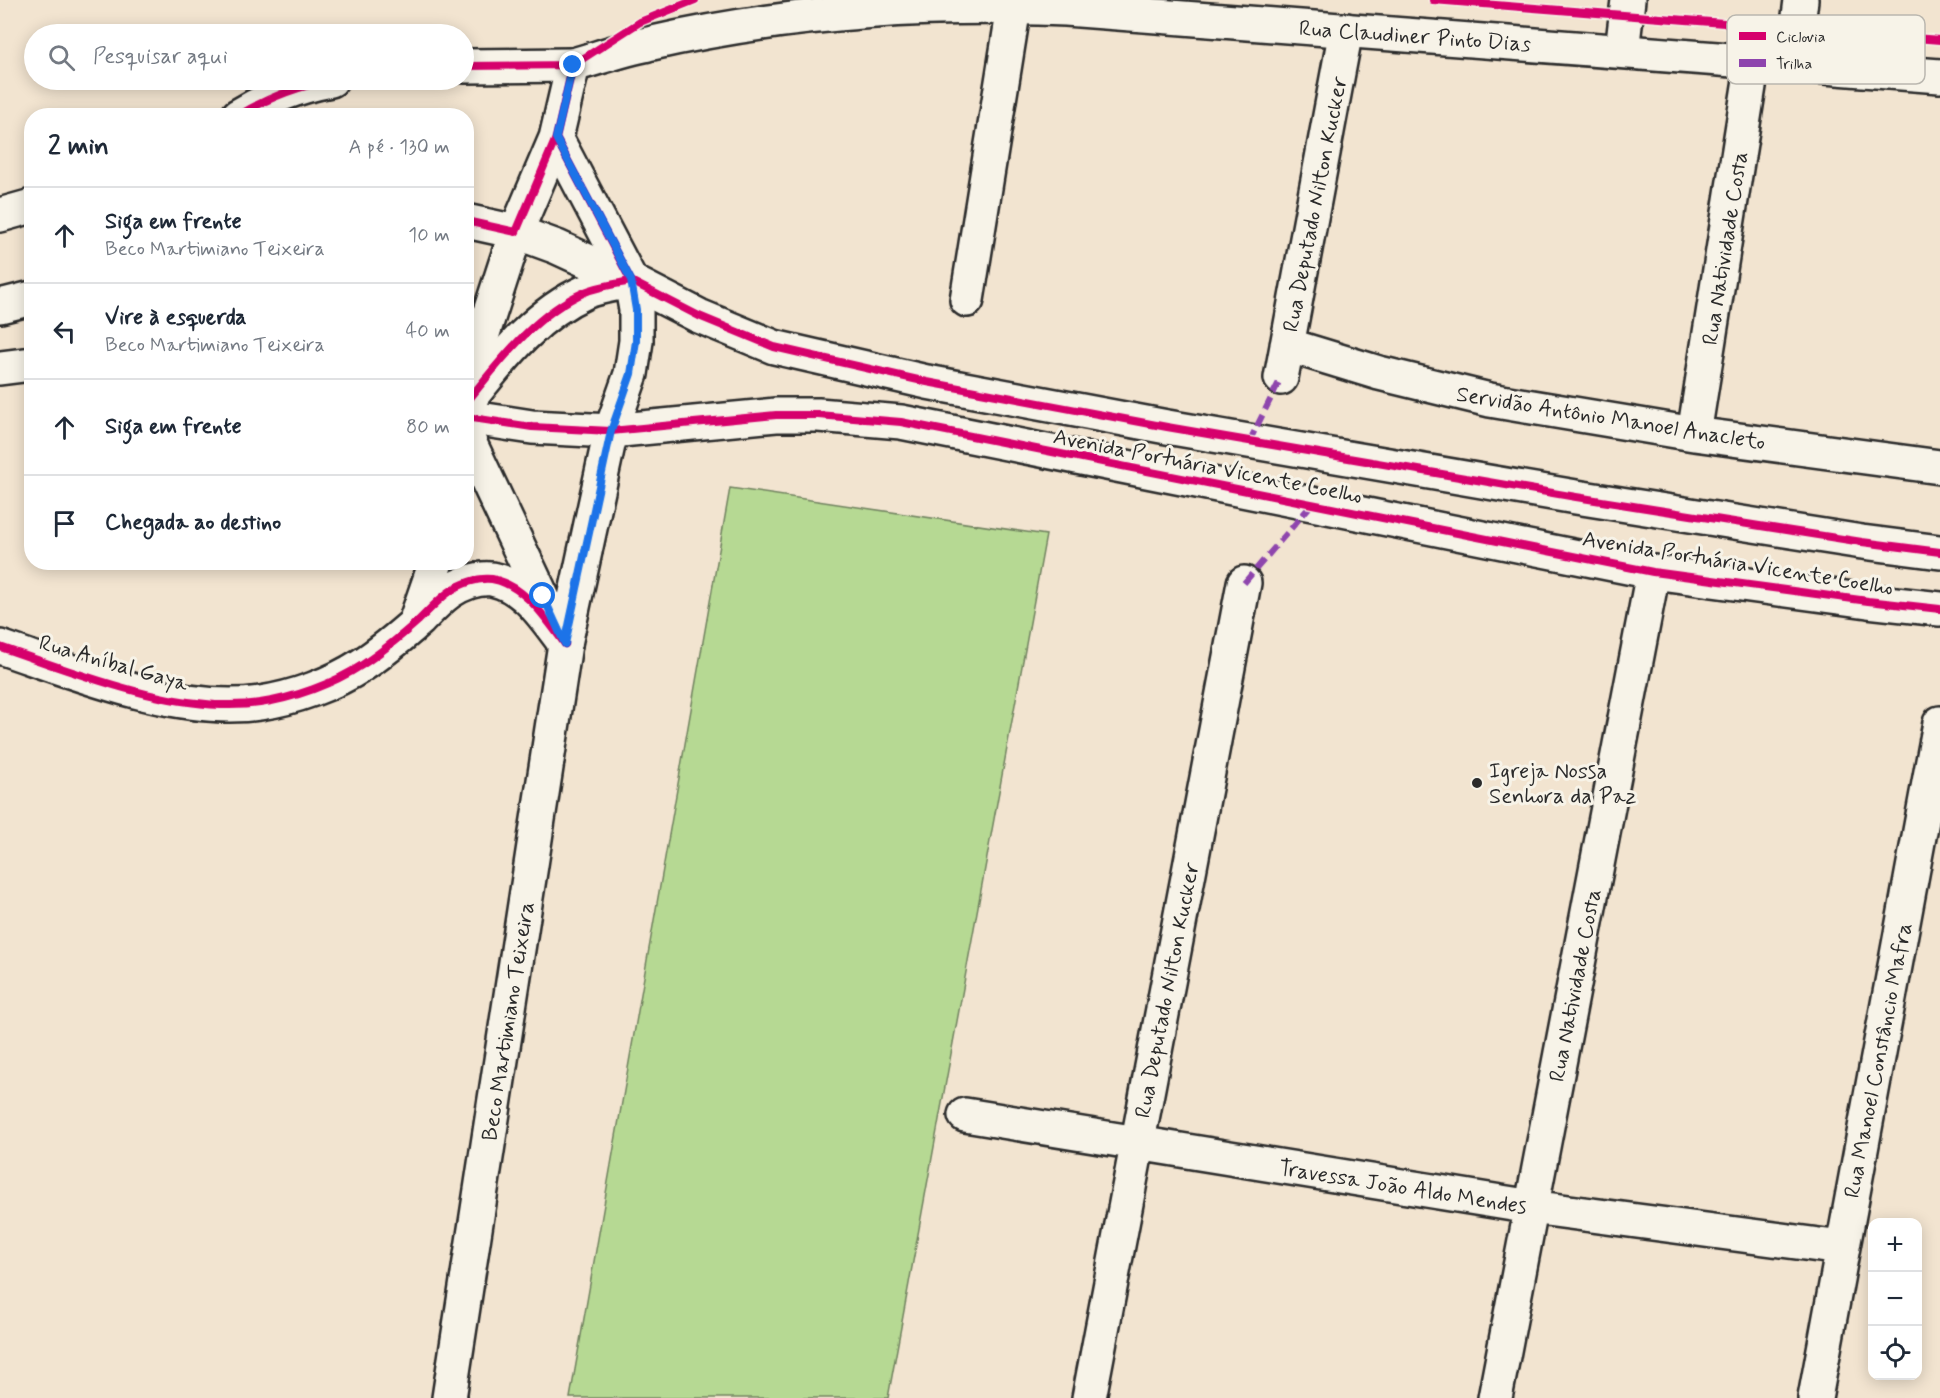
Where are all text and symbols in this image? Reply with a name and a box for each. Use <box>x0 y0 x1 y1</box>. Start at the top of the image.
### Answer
street label: Rua Claudiner Pinto Dias <box>1298 15 1532 59</box>
legend <box>1727 15 1925 84</box>
search box <box>24 24 474 90</box>
text: Ciclovia <box>1776 27 1826 48</box>
icon: search <box>45 41 78 74</box>
text: Pesquisar aqui <box>93 43 228 71</box>
route end <box>559 51 585 77</box>
text: Trilha <box>1776 54 1813 75</box>
street label: Rua Deputado Nilton Kucker <box>1277 74 1355 334</box>
text: 2 min <box>48 130 109 164</box>
text: A pé · 130 m <box>348 134 450 161</box>
street label: Rua Natividade Costa <box>1697 149 1755 347</box>
text: Siga em frente <box>105 208 242 236</box>
icon: ahead <box>48 219 81 252</box>
text: 10 m <box>408 222 450 249</box>
text: Beco Martimiano Teixeira <box>105 236 325 263</box>
text: Vire à esquerda <box>105 304 246 332</box>
icon: left <box>48 315 81 348</box>
text: 40 m <box>406 318 450 345</box>
text: Beco Martimiano Teixeira <box>105 332 325 359</box>
street label: Servidão Antônio Manoel Anacleto <box>1454 381 1767 457</box>
icon: ahead <box>48 411 81 444</box>
text: Siga em frente <box>105 413 242 441</box>
text: 80 m <box>406 414 450 441</box>
street label: Avenida Portuária Vicente Coelho <box>1051 423 1365 511</box>
icon: arrive <box>48 507 81 540</box>
text: Chegada ao destino <box>105 509 281 537</box>
street label: Avenida Portuária Vicente Coelho <box>1580 526 1895 602</box>
route start <box>529 582 555 608</box>
street label: Rua Aníbal Gaya <box>36 629 192 699</box>
place label: Igreja Nossa Senhora da Paz <box>1489 758 1637 811</box>
marker: Igreja Nossa Senhora da Paz <box>1470 776 1484 790</box>
street label: Rua Deputado Nilton Kucker <box>1129 860 1207 1120</box>
street label: Rua Natividade Costa <box>1544 887 1608 1084</box>
street label: Beco Martimiano Teixeira <box>476 900 542 1143</box>
street label: Rua Manoel Constâncio Mafra <box>1838 920 1919 1201</box>
street label: Travessa João Aldo Mendes <box>1277 1155 1529 1221</box>
map controls <box>1868 1218 1922 1380</box>
button: + <box>1868 1218 1922 1272</box>
button: − <box>1868 1272 1922 1326</box>
button: locate <box>1868 1326 1922 1380</box>

